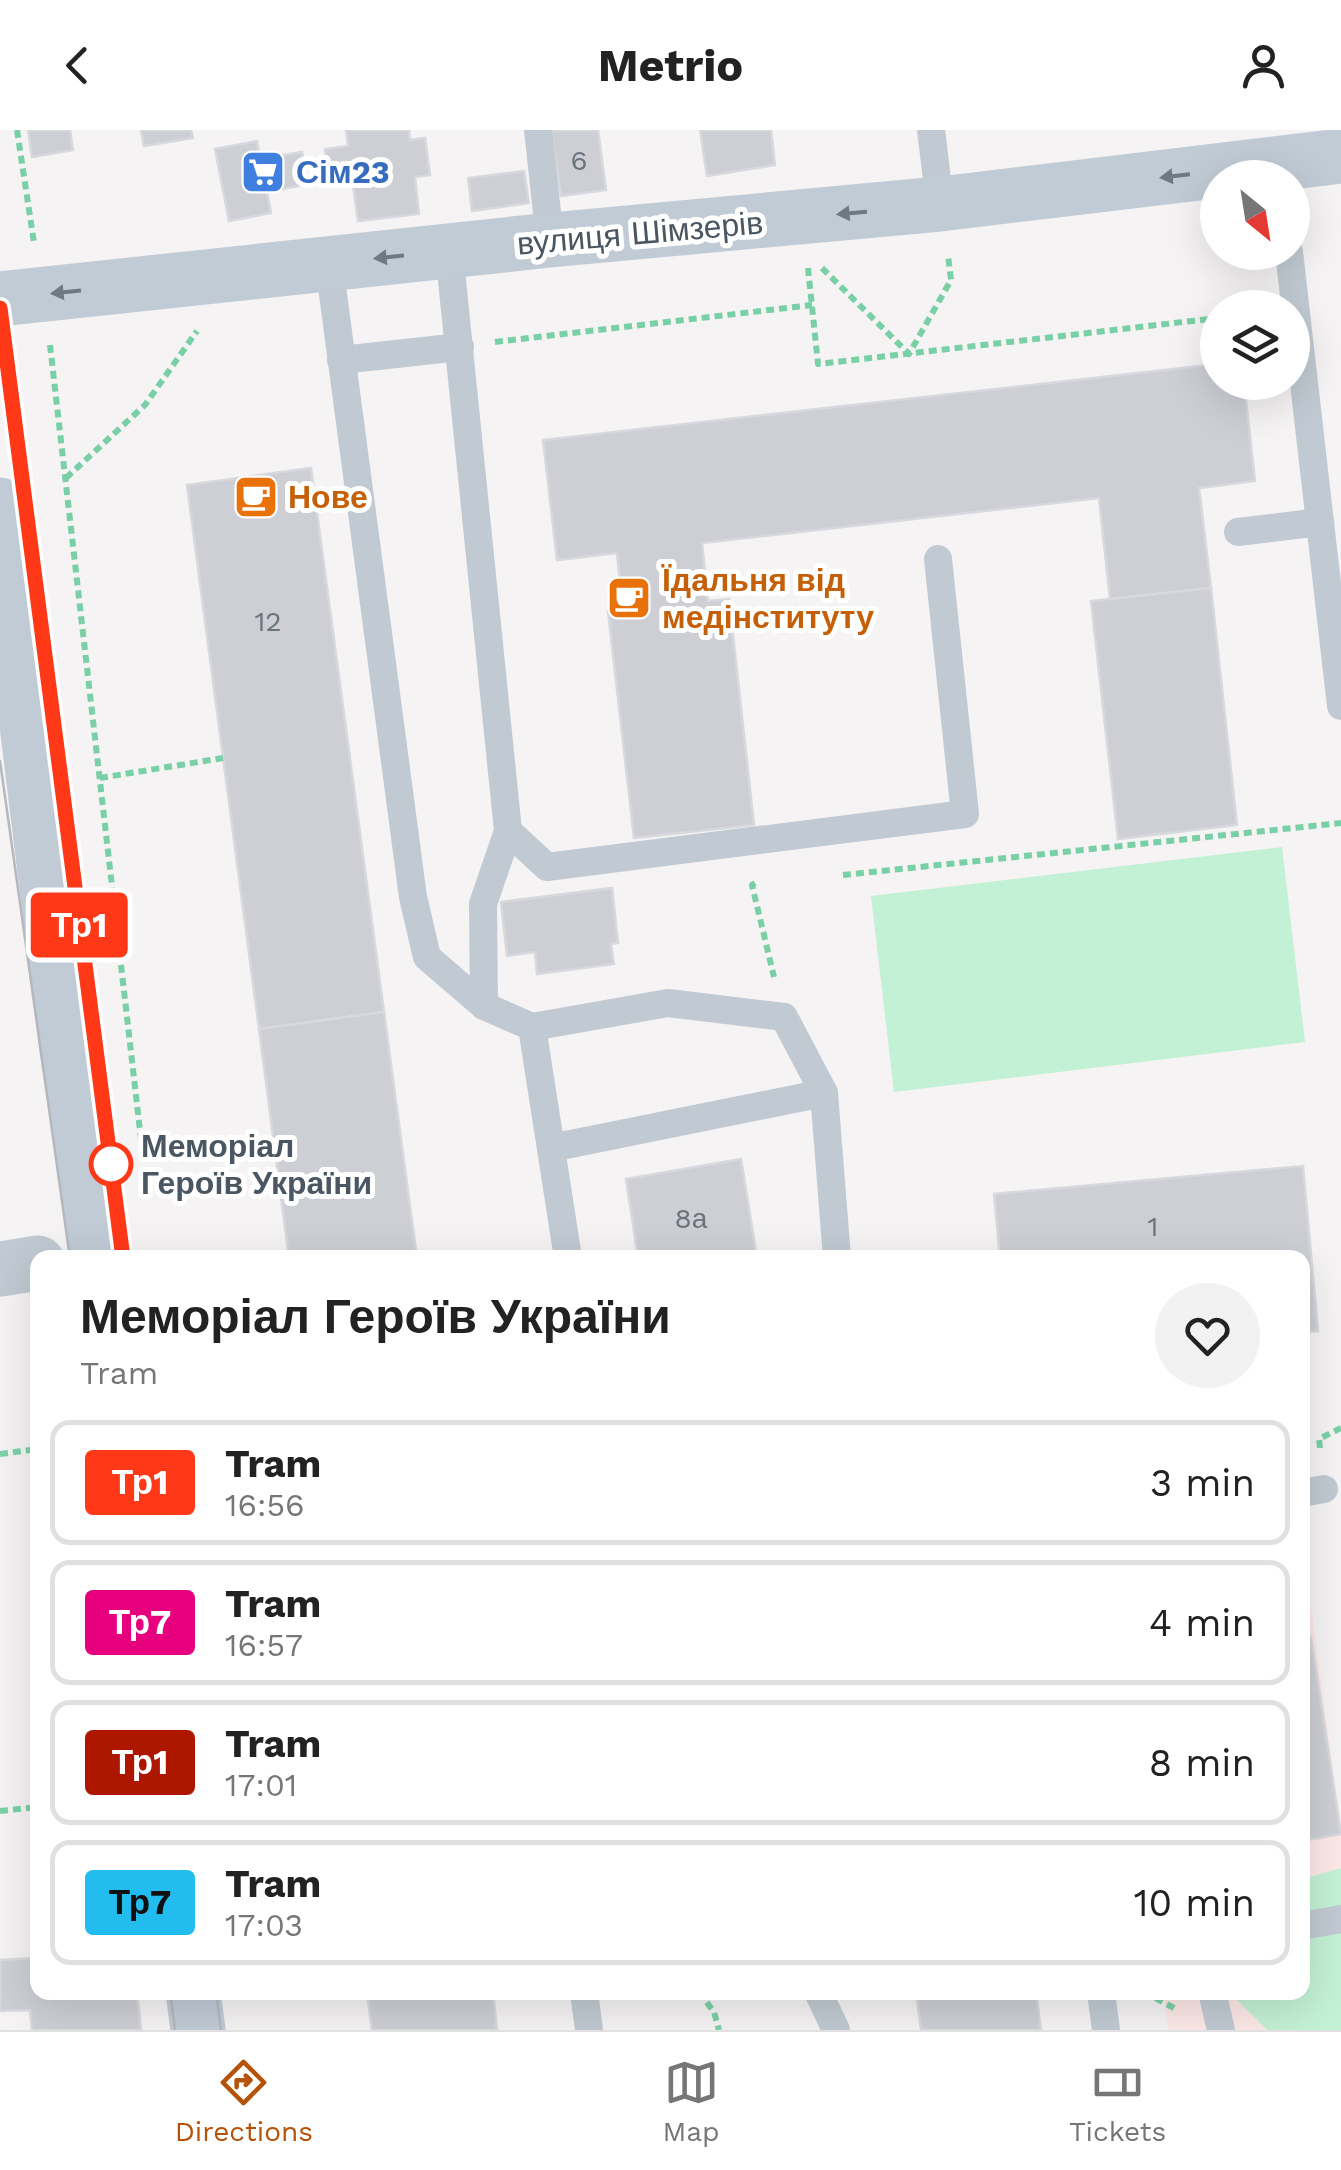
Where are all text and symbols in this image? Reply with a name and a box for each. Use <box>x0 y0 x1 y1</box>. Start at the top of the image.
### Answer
icon: back <box>50 38 105 93</box>
icon: person <box>1236 38 1291 93</box>
text: Metrio <box>598 39 743 92</box>
house number: 6 <box>570 144 588 177</box>
supermarket icon: Сім23 <box>240 149 286 195</box>
place label: Сім23 <box>296 153 390 191</box>
north arrow <box>1200 160 1310 270</box>
map controls <box>1200 160 1310 400</box>
one-way arrow <box>1158 169 1190 185</box>
street label: вулиця Шімзерів <box>515 203 765 263</box>
one-way arrow <box>835 205 867 221</box>
one-way arrow <box>373 250 404 266</box>
one-way arrow <box>49 284 81 300</box>
button: layers <box>1200 290 1310 400</box>
cafe icon: Нове <box>233 474 279 520</box>
place label: Нове <box>288 478 368 516</box>
place label: Їдальня від медінституту <box>661 561 874 636</box>
cafe icon: Їдальня від медінституту <box>606 575 652 621</box>
house number: 12 <box>254 605 282 638</box>
line badge: Тр1 <box>22 892 136 958</box>
text: Тр1 <box>51 904 107 946</box>
place label: Меморіал Героїв України <box>141 1127 372 1202</box>
marker: Меморіал Героїв України <box>90 1143 132 1185</box>
house number: 8а <box>675 1202 708 1235</box>
house number: 1 <box>1148 1210 1158 1243</box>
button: heart <box>1155 1283 1260 1388</box>
text: Меморіал Героїв України <box>80 1288 671 1345</box>
text: Tram <box>80 1354 158 1392</box>
text: Tram <box>225 1442 321 1486</box>
text: Тр1 <box>112 1461 168 1503</box>
text: 3 min <box>1150 1461 1255 1505</box>
text: 16:56 <box>225 1486 305 1524</box>
text: Tram <box>225 1582 321 1626</box>
text: Тр7 <box>109 1601 171 1643</box>
text: 4 min <box>1149 1601 1255 1645</box>
text: 16:57 <box>225 1626 303 1664</box>
text: Tram <box>225 1722 321 1766</box>
text: Тр1 <box>112 1741 168 1783</box>
text: 8 min <box>1149 1741 1255 1785</box>
text: 17:01 <box>225 1766 297 1804</box>
text: Tram <box>225 1862 321 1906</box>
text: Тр7 <box>109 1881 171 1923</box>
text: 10 min <box>1134 1881 1255 1925</box>
text: 17:03 <box>225 1906 303 1944</box>
tab: Directions <box>175 2055 313 2148</box>
tab: Map <box>663 2055 720 2148</box>
tab: Tickets <box>1069 2055 1166 2148</box>

